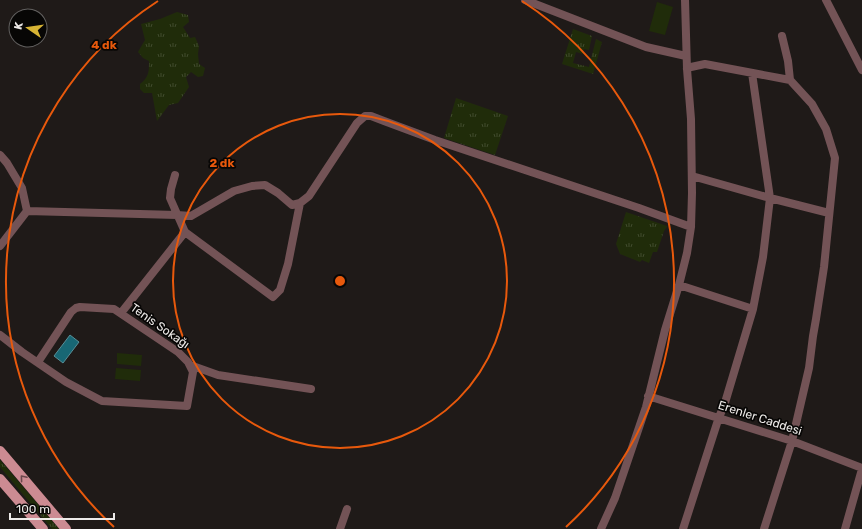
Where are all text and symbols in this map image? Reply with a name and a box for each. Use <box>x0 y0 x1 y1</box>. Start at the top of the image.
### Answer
north arrow <box>8 8 48 48</box>
text: K <box>12 20 26 31</box>
text: 4 dk <box>91 38 117 52</box>
text: 2 dk <box>210 156 234 170</box>
centre of rings <box>333 274 347 288</box>
street label: Tenis Sokağı <box>128 301 192 352</box>
street label: Erenler Caddesi <box>716 398 804 438</box>
one-way arrow <box>21 475 28 483</box>
scale bar <box>10 495 114 521</box>
text: 100 m <box>16 502 50 516</box>

